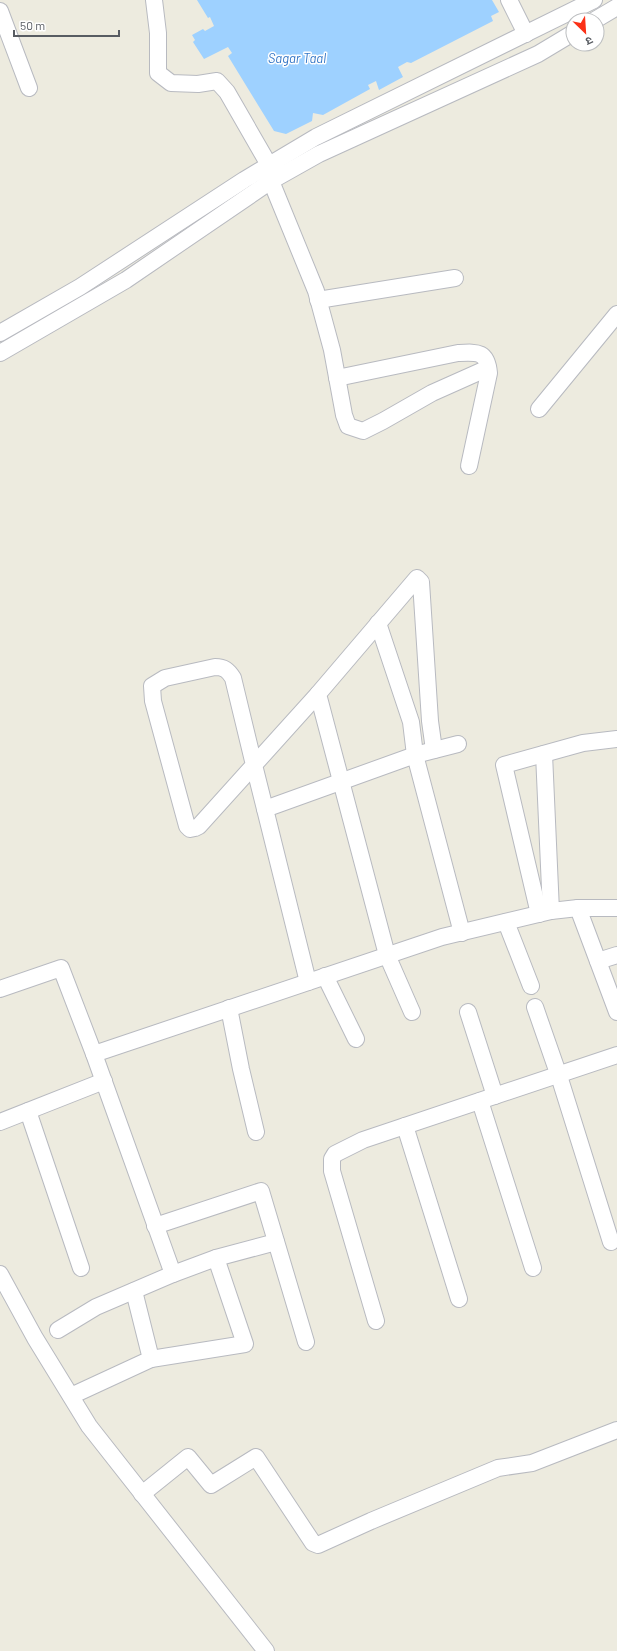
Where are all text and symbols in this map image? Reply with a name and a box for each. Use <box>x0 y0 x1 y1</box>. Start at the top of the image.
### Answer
scale bar <box>14 12 119 38</box>
north arrow <box>565 12 605 52</box>
text: 50 m <box>20 18 45 32</box>
text: उ <box>583 34 595 49</box>
water label: Sagar Taal <box>268 50 326 66</box>

